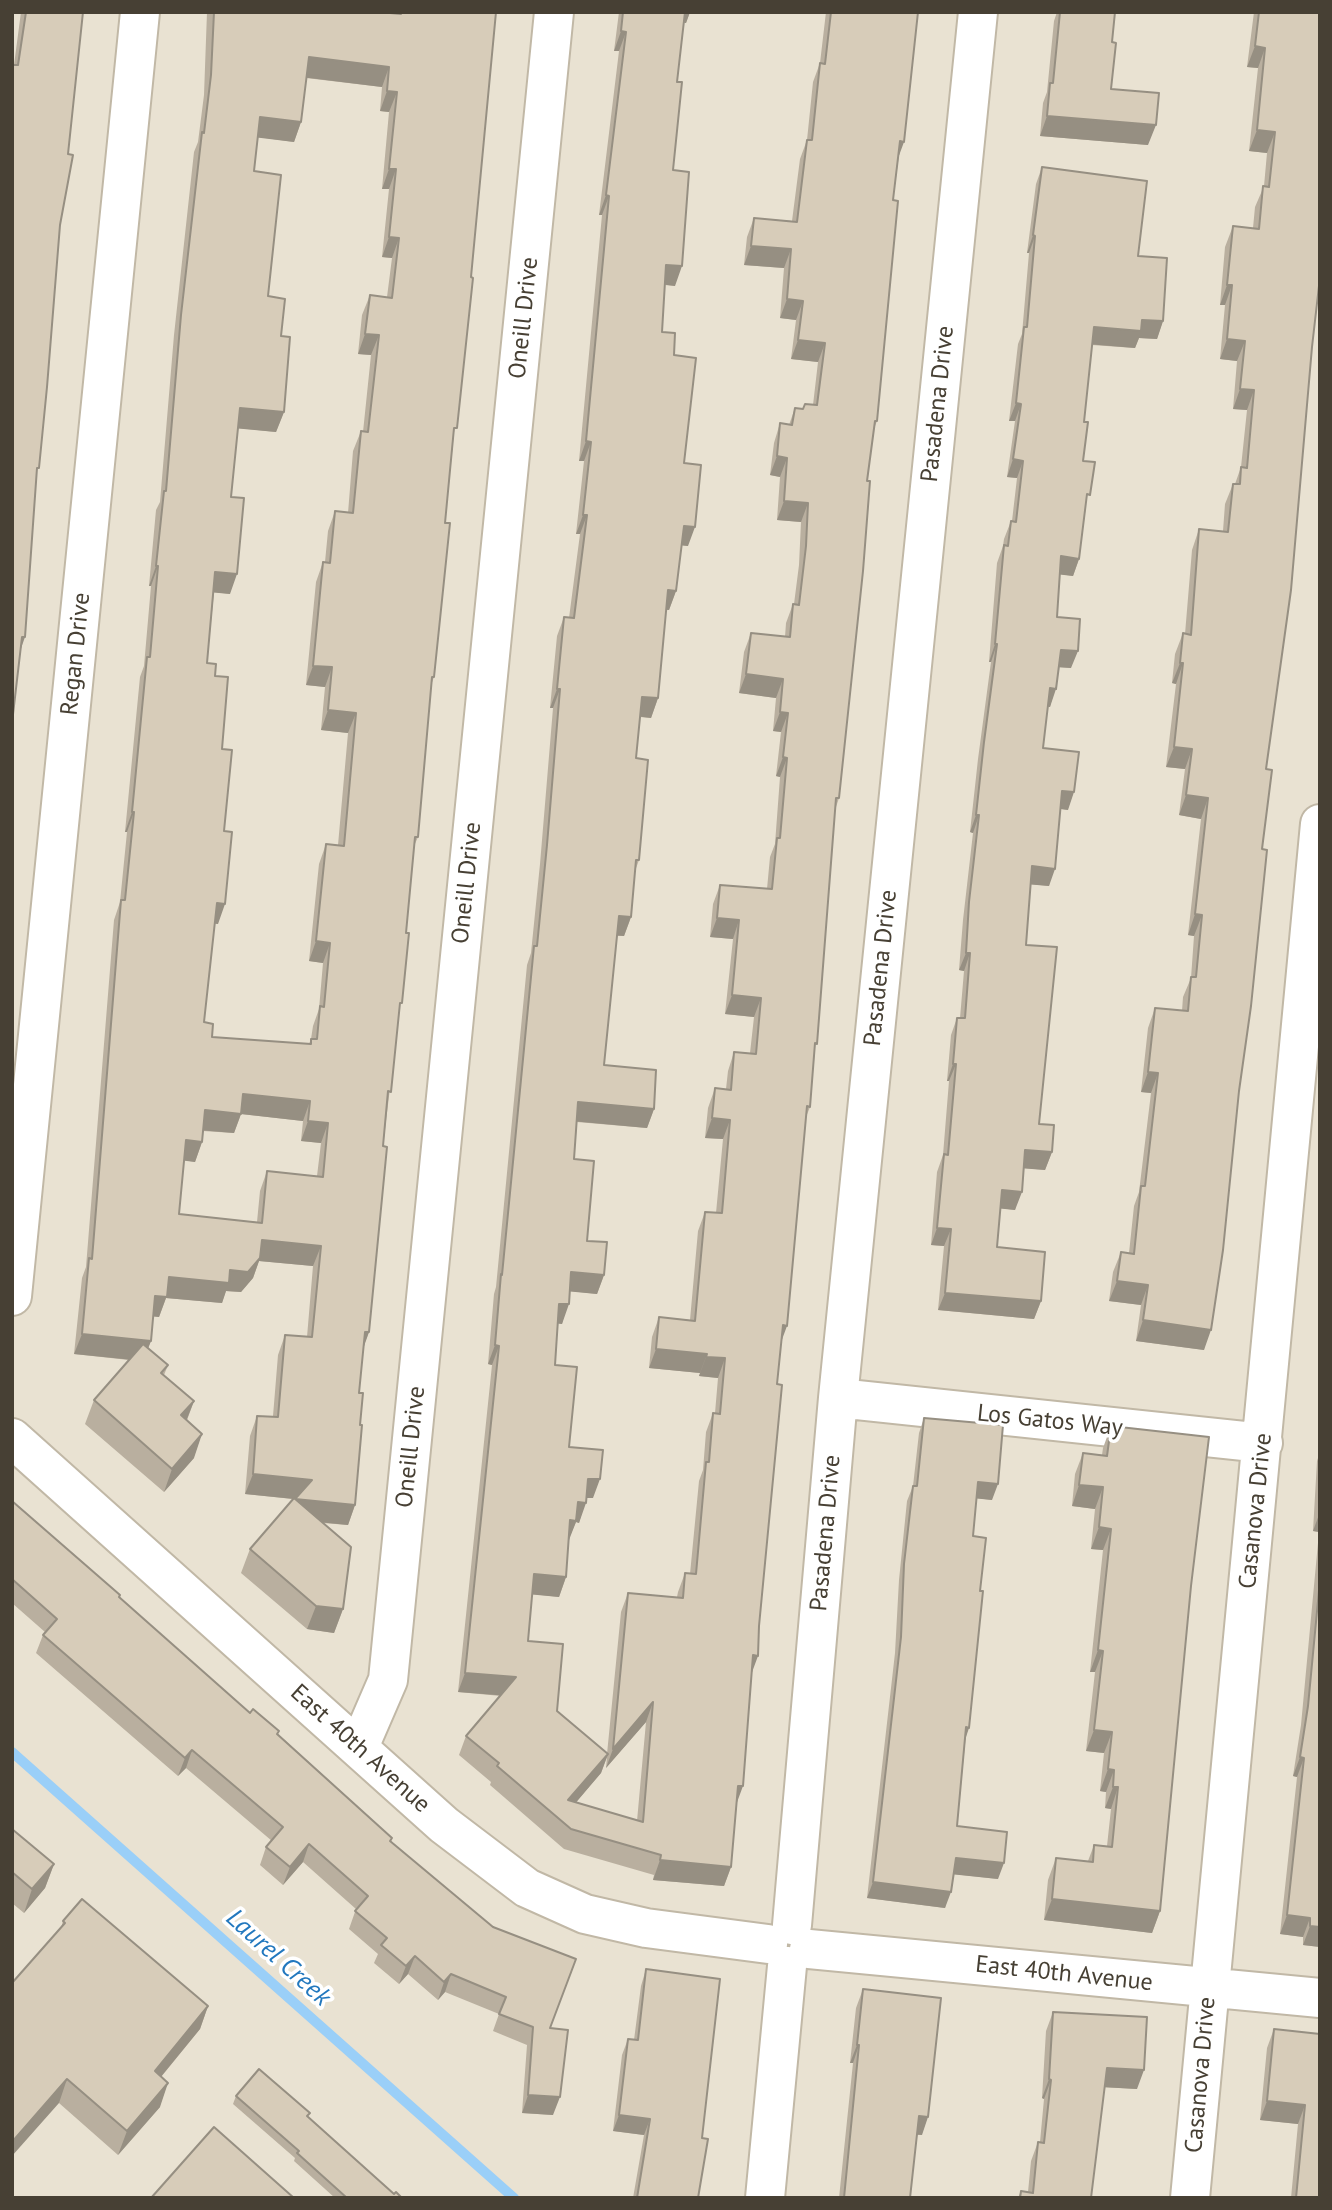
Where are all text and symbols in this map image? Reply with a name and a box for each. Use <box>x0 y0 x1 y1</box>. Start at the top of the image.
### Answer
street label: Oneill Drive <box>503 256 545 380</box>
street label: Pasadena Drive <box>915 325 961 483</box>
street label: Regan Drive <box>55 591 97 717</box>
street label: Oneill Drive <box>446 821 488 945</box>
street label: Pasadena Drive <box>858 889 904 1047</box>
street label: Oneill Drive <box>390 1385 432 1509</box>
street label: Los Gatos Way <box>976 1399 1124 1443</box>
street label: Casanova Drive <box>1233 1432 1279 1590</box>
street label: Pasadena Drive <box>805 1454 847 1612</box>
street label: East 40th Avenue <box>284 1679 436 1819</box>
water label: Laurel Creek <box>219 1903 337 2013</box>
street label: East 40th Avenue <box>974 1950 1154 1998</box>
street label: Casanova Drive <box>1180 1996 1222 2154</box>

